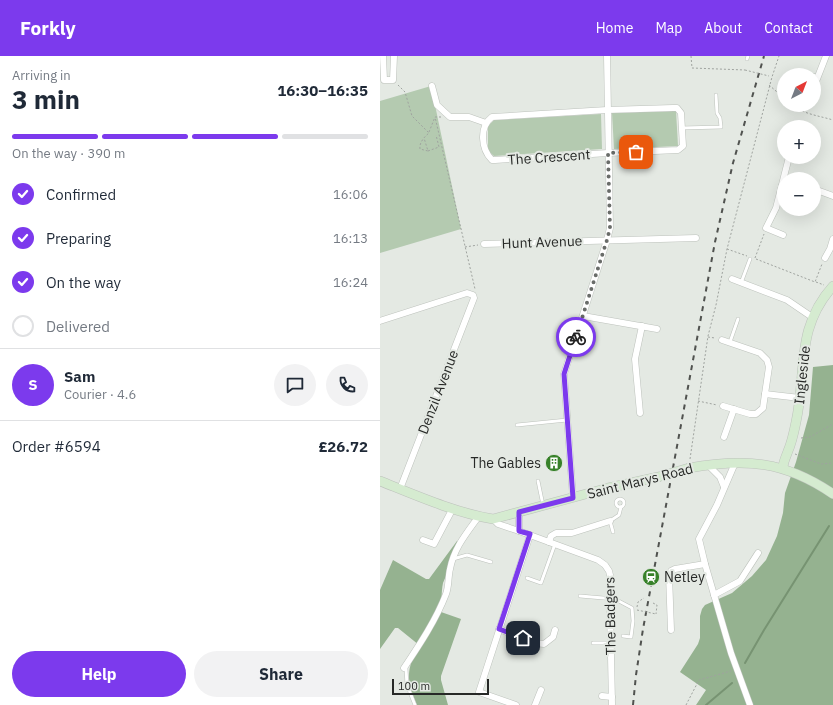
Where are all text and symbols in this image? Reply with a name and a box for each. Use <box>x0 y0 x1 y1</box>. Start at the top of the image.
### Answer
text: Forkly <box>20 16 76 40</box>
text: Home <box>596 19 633 37</box>
text: Map <box>655 19 682 37</box>
text: About <box>704 19 742 37</box>
text: Contact <box>764 19 813 37</box>
text: Arriving in <box>12 67 71 84</box>
north arrow <box>777 68 821 112</box>
map controls <box>777 68 821 216</box>
text: 16:30–16:35 <box>277 81 368 100</box>
text: 3 min <box>12 82 80 116</box>
button: + <box>777 120 821 164</box>
pin <box>619 135 653 169</box>
icon: bag <box>625 141 647 163</box>
text: On the way · 390 m <box>12 145 125 162</box>
street label: The Crescent <box>507 145 591 169</box>
button: − <box>777 172 821 216</box>
icon: check <box>12 183 34 205</box>
text: Confirmed <box>46 185 116 204</box>
text: 16:06 <box>333 186 368 203</box>
icon: check <box>12 227 34 249</box>
text: Preparing <box>46 229 111 248</box>
text: 16:13 <box>333 230 368 247</box>
street label: Hunt Avenue <box>501 232 583 252</box>
icon: check <box>12 271 34 293</box>
text: On the way <box>46 273 121 292</box>
text: 16:24 <box>333 274 368 291</box>
text: Delivered <box>46 317 110 336</box>
courier <box>556 317 596 357</box>
icon: bike <box>565 326 587 348</box>
street label: Ingleside <box>790 345 814 405</box>
street label: Denzil Avenue <box>414 347 462 437</box>
button: chat <box>274 364 316 406</box>
button: phone <box>326 364 368 406</box>
text: Sam <box>64 367 95 386</box>
text: S <box>28 375 38 394</box>
text: Courier · 4.6 <box>64 386 136 403</box>
text: Order #6594 <box>12 437 101 456</box>
text: £26.72 <box>319 437 368 456</box>
building icon: The Gables <box>544 453 564 473</box>
place label: The Gables <box>470 454 541 472</box>
street label: Saint Marys Road <box>585 459 695 503</box>
station icon: Netley <box>641 567 661 587</box>
place label: Netley <box>664 568 705 586</box>
street label: The Badgers <box>600 576 620 655</box>
pin <box>506 621 540 655</box>
icon: home <box>512 627 534 649</box>
button: Help <box>12 651 186 697</box>
button: Share <box>194 651 368 697</box>
scale bar <box>392 677 489 696</box>
text: 100 m <box>398 679 430 693</box>

